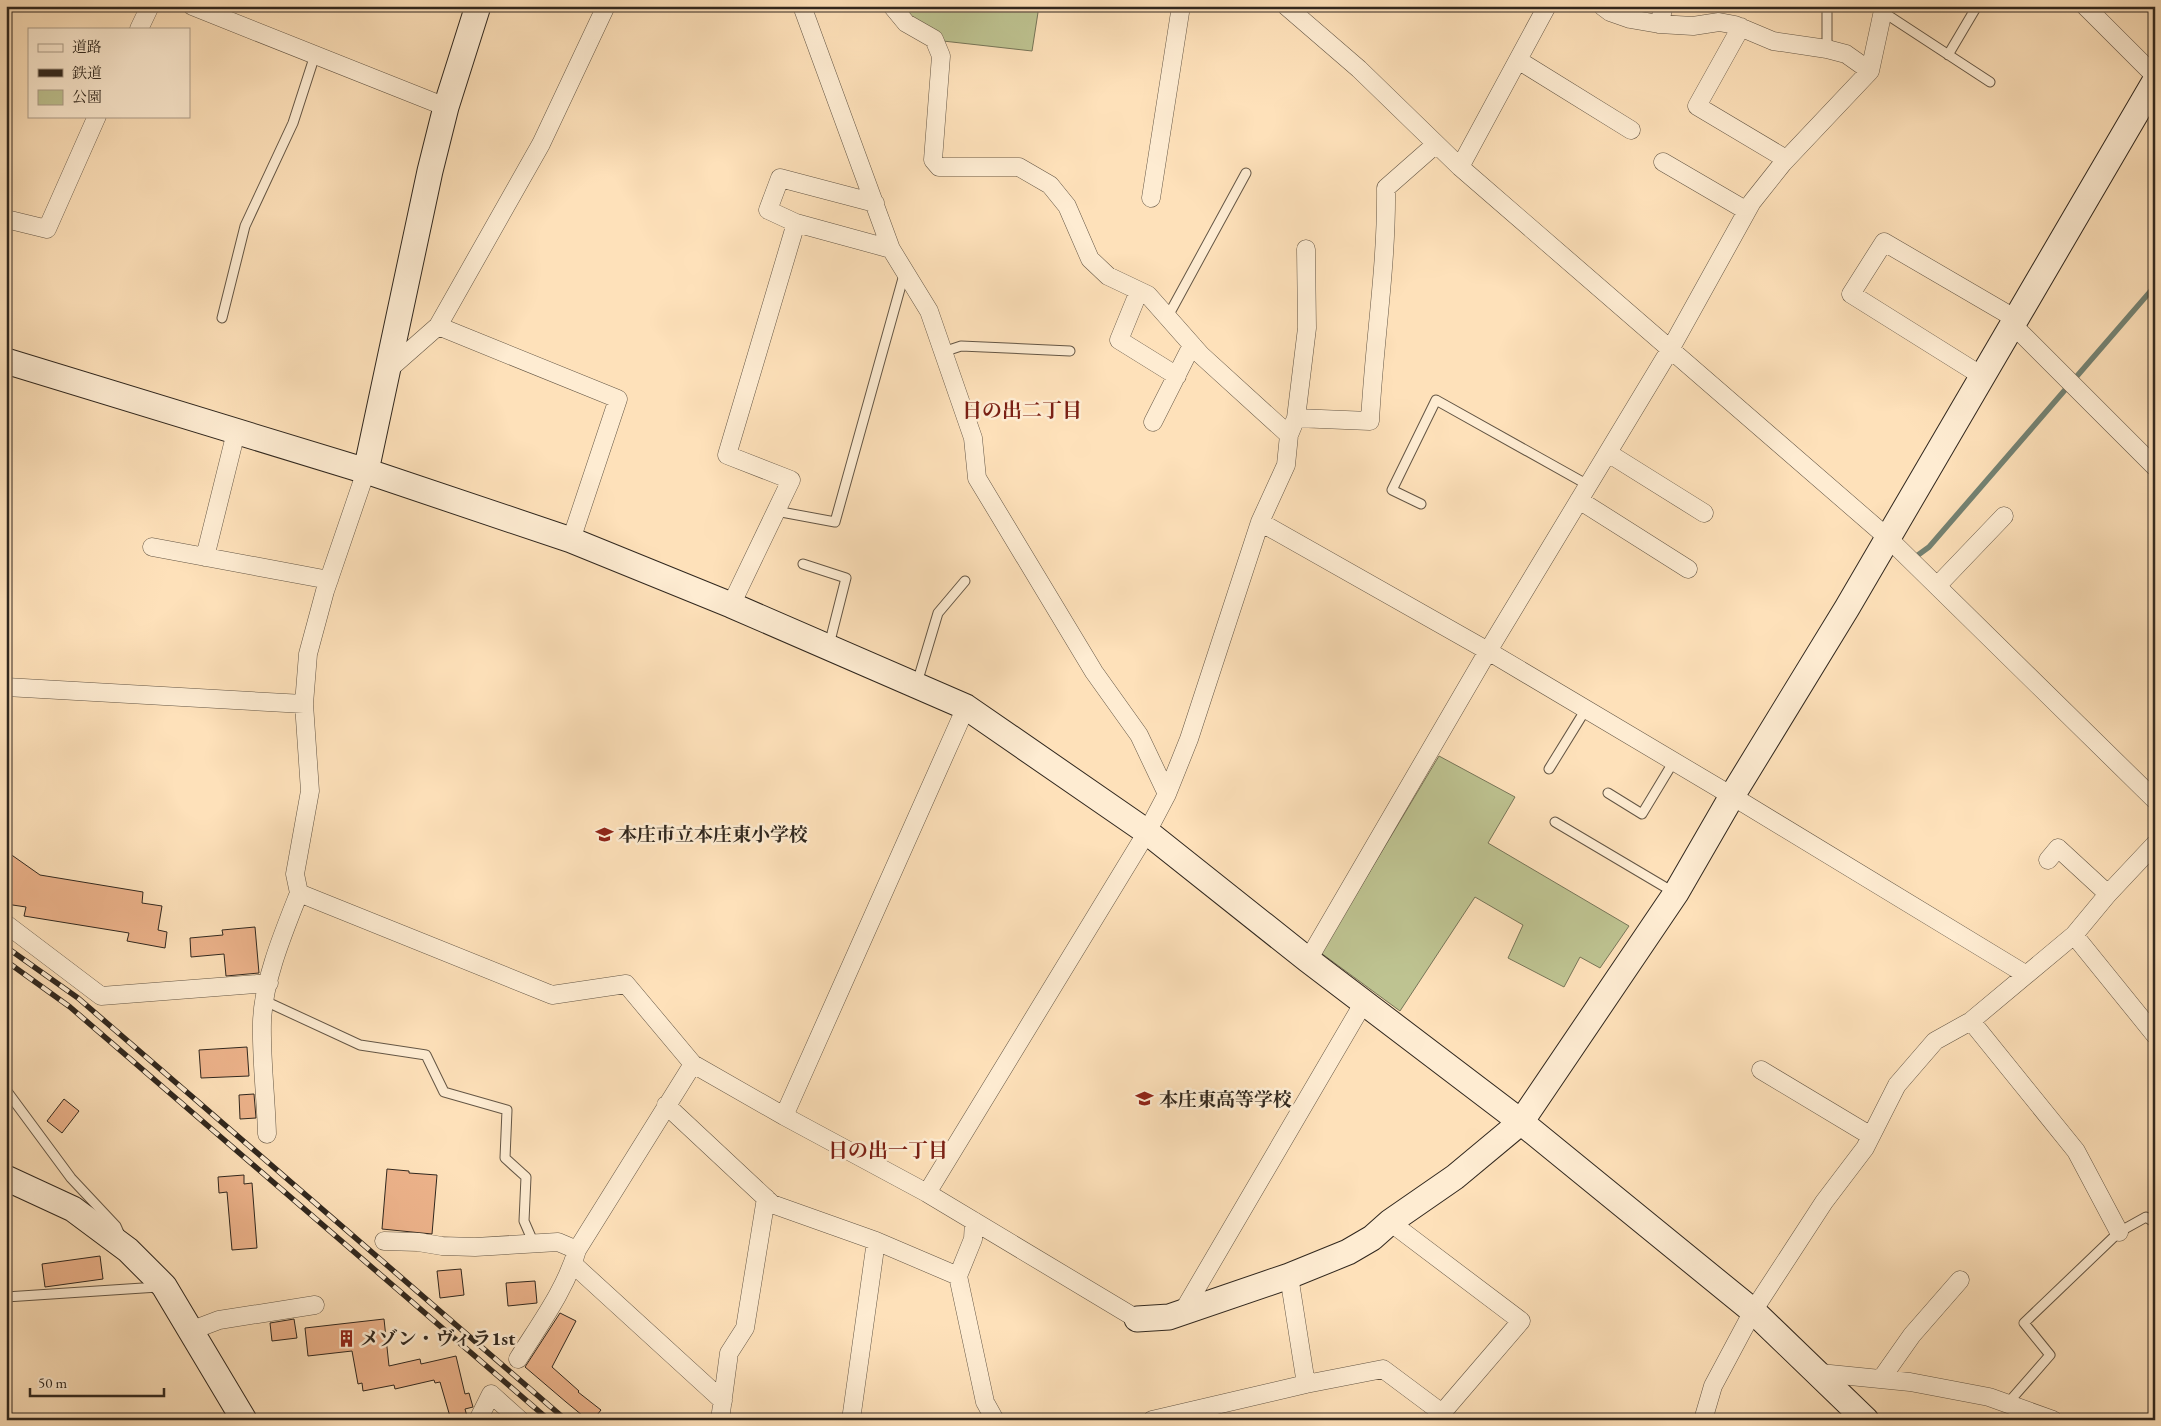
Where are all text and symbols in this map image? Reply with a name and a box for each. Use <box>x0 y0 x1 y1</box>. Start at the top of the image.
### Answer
legend <box>28 28 190 118</box>
text: 道路 <box>72 37 102 56</box>
text: 鉄道 <box>72 63 102 82</box>
text: 公園 <box>72 87 102 106</box>
district label: 日の出二丁目 <box>962 397 1082 423</box>
place label: 本庄市立本庄東小学校 <box>618 822 808 847</box>
school or university icon: 本庄市立本庄東小学校 <box>594 824 614 844</box>
place label: 本庄東高等学校 <box>1159 1087 1292 1112</box>
school or university icon: 本庄東高等学校 <box>1135 1089 1155 1109</box>
district label: 日の出一丁目 <box>828 1137 948 1163</box>
place label: メゾン・ヴィラ1st <box>360 1326 515 1351</box>
building icon: メゾン・ヴィラ1st <box>336 1328 356 1348</box>
scale bar <box>30 1366 164 1398</box>
text: 50 m <box>38 1373 67 1392</box>

